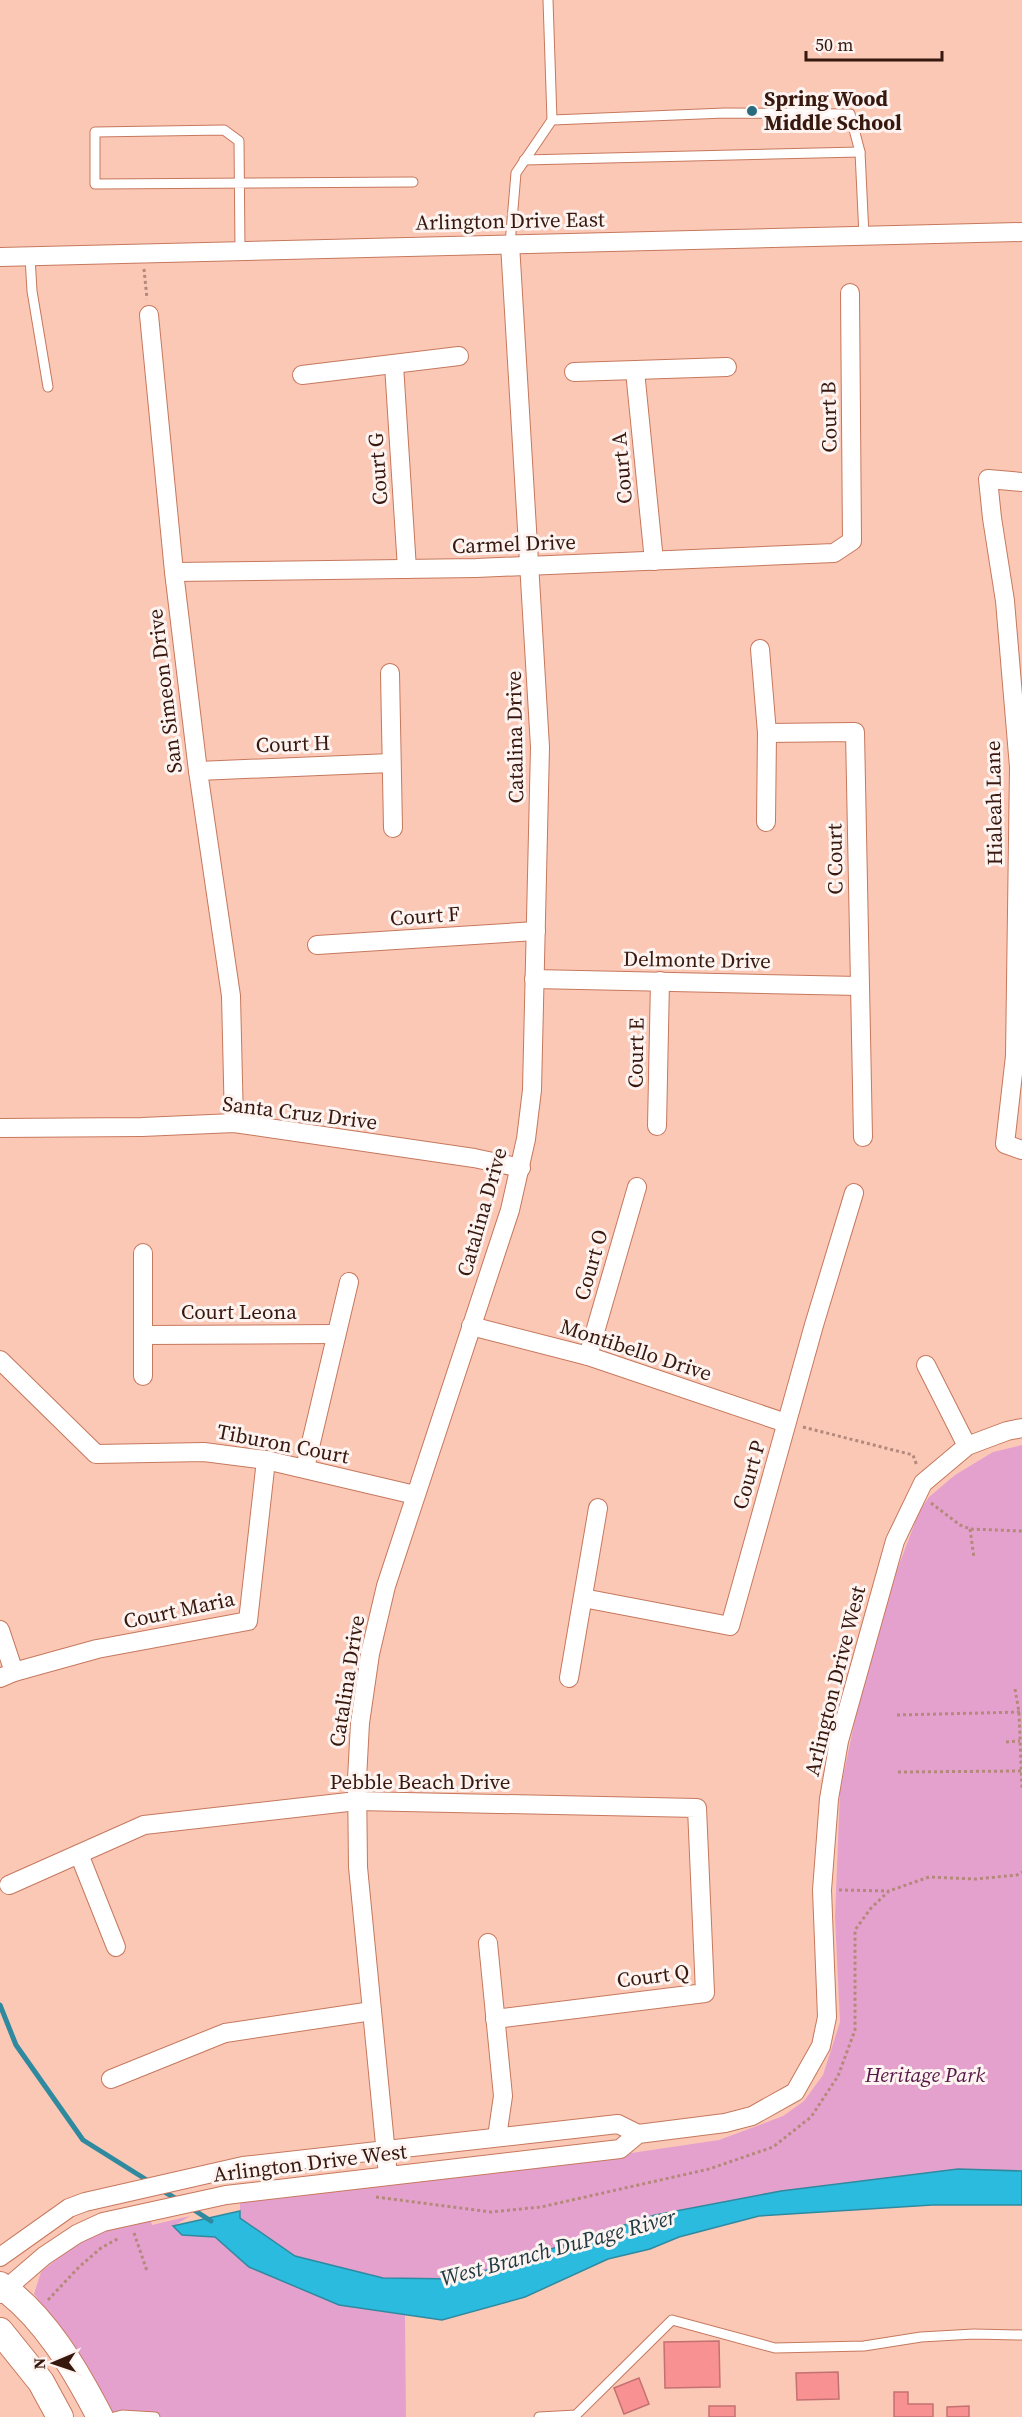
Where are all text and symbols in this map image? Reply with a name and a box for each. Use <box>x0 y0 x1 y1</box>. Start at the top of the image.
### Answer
scale bar <box>806 24 942 62</box>
text: 50 m <box>815 32 853 57</box>
place label: Spring Wood Middle School <box>764 84 902 137</box>
marker: Spring Wood Middle School <box>745 104 759 118</box>
street label: Arlington Drive East <box>415 204 605 237</box>
street label: Court B <box>813 381 844 453</box>
street label: Court A <box>604 431 639 505</box>
street label: Court G <box>361 432 394 506</box>
street label: Carmel Drive <box>452 527 576 560</box>
street label: San Simeon Drive <box>140 607 189 775</box>
street label: Catalina Drive <box>499 670 530 804</box>
street label: Court H <box>255 728 331 759</box>
street label: Hialeah Lane <box>978 740 1009 866</box>
street label: C Court <box>819 823 850 895</box>
street label: Court F <box>389 899 461 932</box>
street label: Delmonte Drive <box>623 944 771 975</box>
street label: Court E <box>620 1018 651 1088</box>
street label: Santa Cruz Drive <box>221 1089 379 1136</box>
street label: Catalina Drive <box>449 1144 514 1280</box>
street label: Court O <box>567 1226 614 1304</box>
street label: Court Leona <box>181 1297 297 1326</box>
street label: Montibello Drive <box>557 1311 716 1388</box>
street label: Tiburon Court <box>215 1417 352 1471</box>
street label: Court P <box>725 1437 772 1513</box>
street label: Arlington Drive West <box>797 1583 872 1779</box>
street label: Court Maria <box>121 1584 237 1635</box>
street label: Catalina Drive <box>322 1613 371 1749</box>
street label: Pebble Beach Drive <box>330 1767 510 1796</box>
street label: Court Q <box>615 1957 691 1994</box>
park label: Heritage Park <box>864 2060 985 2089</box>
street label: Arlington Drive West <box>211 2136 409 2189</box>
water label: West Branch DuPage River <box>437 2201 680 2293</box>
north arrow <box>24 2333 84 2393</box>
text: N <box>28 2357 50 2370</box>

